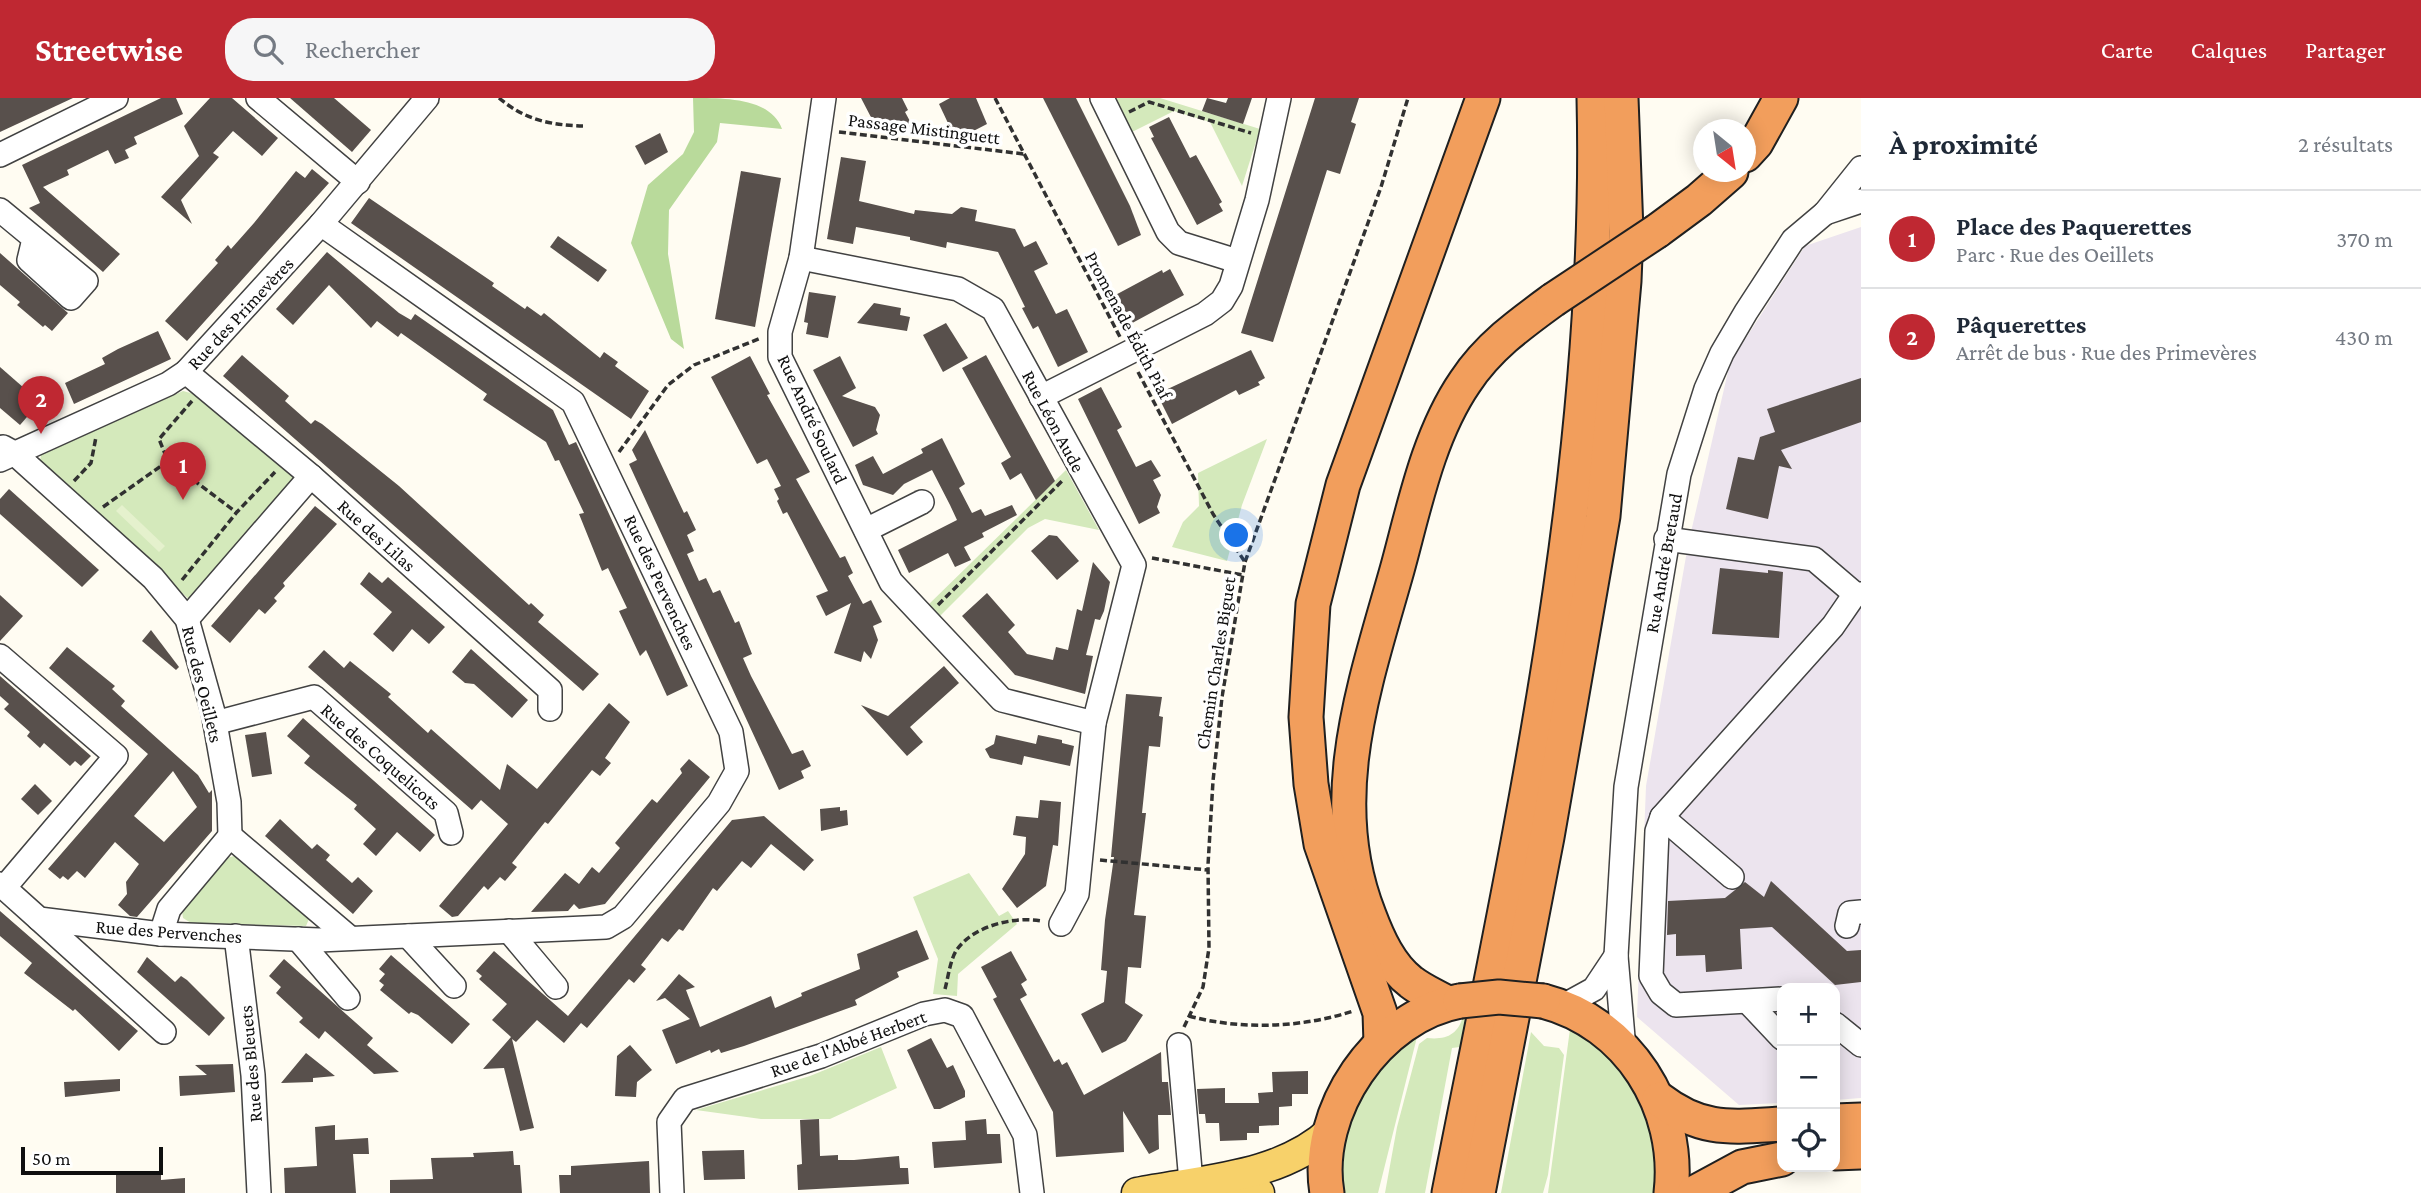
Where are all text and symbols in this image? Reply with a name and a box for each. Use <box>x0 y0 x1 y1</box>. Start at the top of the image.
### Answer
search box <box>225 18 715 81</box>
icon: search <box>249 30 287 68</box>
text: Streetwise <box>35 31 183 68</box>
text: Rechercher <box>305 35 420 64</box>
text: Carte <box>2101 36 2153 63</box>
text: Calques <box>2191 36 2267 63</box>
text: Partager <box>2305 36 2386 63</box>
street label: Passage Mistinguett <box>847 109 1002 148</box>
north arrow <box>1693 119 1756 182</box>
text: À proximité <box>1889 127 2038 160</box>
text: 2 résultats <box>2298 131 2393 157</box>
text: Place des Paquerettes <box>1956 212 2192 241</box>
text: 1 <box>1908 226 1916 252</box>
text: 370 m <box>2336 226 2393 252</box>
text: Parc · Rue des Oeillets <box>1956 241 2154 267</box>
street label: Promenade Édith Piaf <box>1081 248 1177 404</box>
street label: Rue des Primevères <box>183 253 298 374</box>
text: Pâquerettes <box>1956 310 2086 339</box>
text: 2 <box>1906 324 1918 350</box>
text: 430 m <box>2335 324 2393 350</box>
text: Arrêt de bus · Rue des Primevères <box>1956 339 2257 365</box>
street label: Rue André Soulard <box>773 351 852 487</box>
street label: Rue Léon Aude <box>1018 367 1089 476</box>
pin: 2 <box>18 376 64 434</box>
pin: 1 <box>160 442 206 500</box>
street label: Rue André Bretaud <box>1641 491 1686 635</box>
street label: Rue des Lilas <box>333 495 420 576</box>
street label: Rue des Pervenches <box>620 511 701 653</box>
your location <box>1219 518 1253 552</box>
street label: Chemin Charles Biguet <box>1191 575 1240 751</box>
street label: Rue des Oeillets <box>178 624 227 745</box>
street label: Rue des Coquelicots <box>317 699 445 814</box>
street label: Rue des Pervenches <box>95 916 243 947</box>
map controls <box>1777 983 1840 1172</box>
button: + <box>1777 983 1840 1046</box>
street label: Rue des Bleuets <box>235 1005 266 1123</box>
street label: Rue de l'Abbé Herbert <box>767 1005 930 1081</box>
button: − <box>1777 1046 1840 1109</box>
button: locate <box>1777 1109 1840 1172</box>
scale bar <box>21 1144 163 1176</box>
text: 50 m <box>32 1148 71 1169</box>

